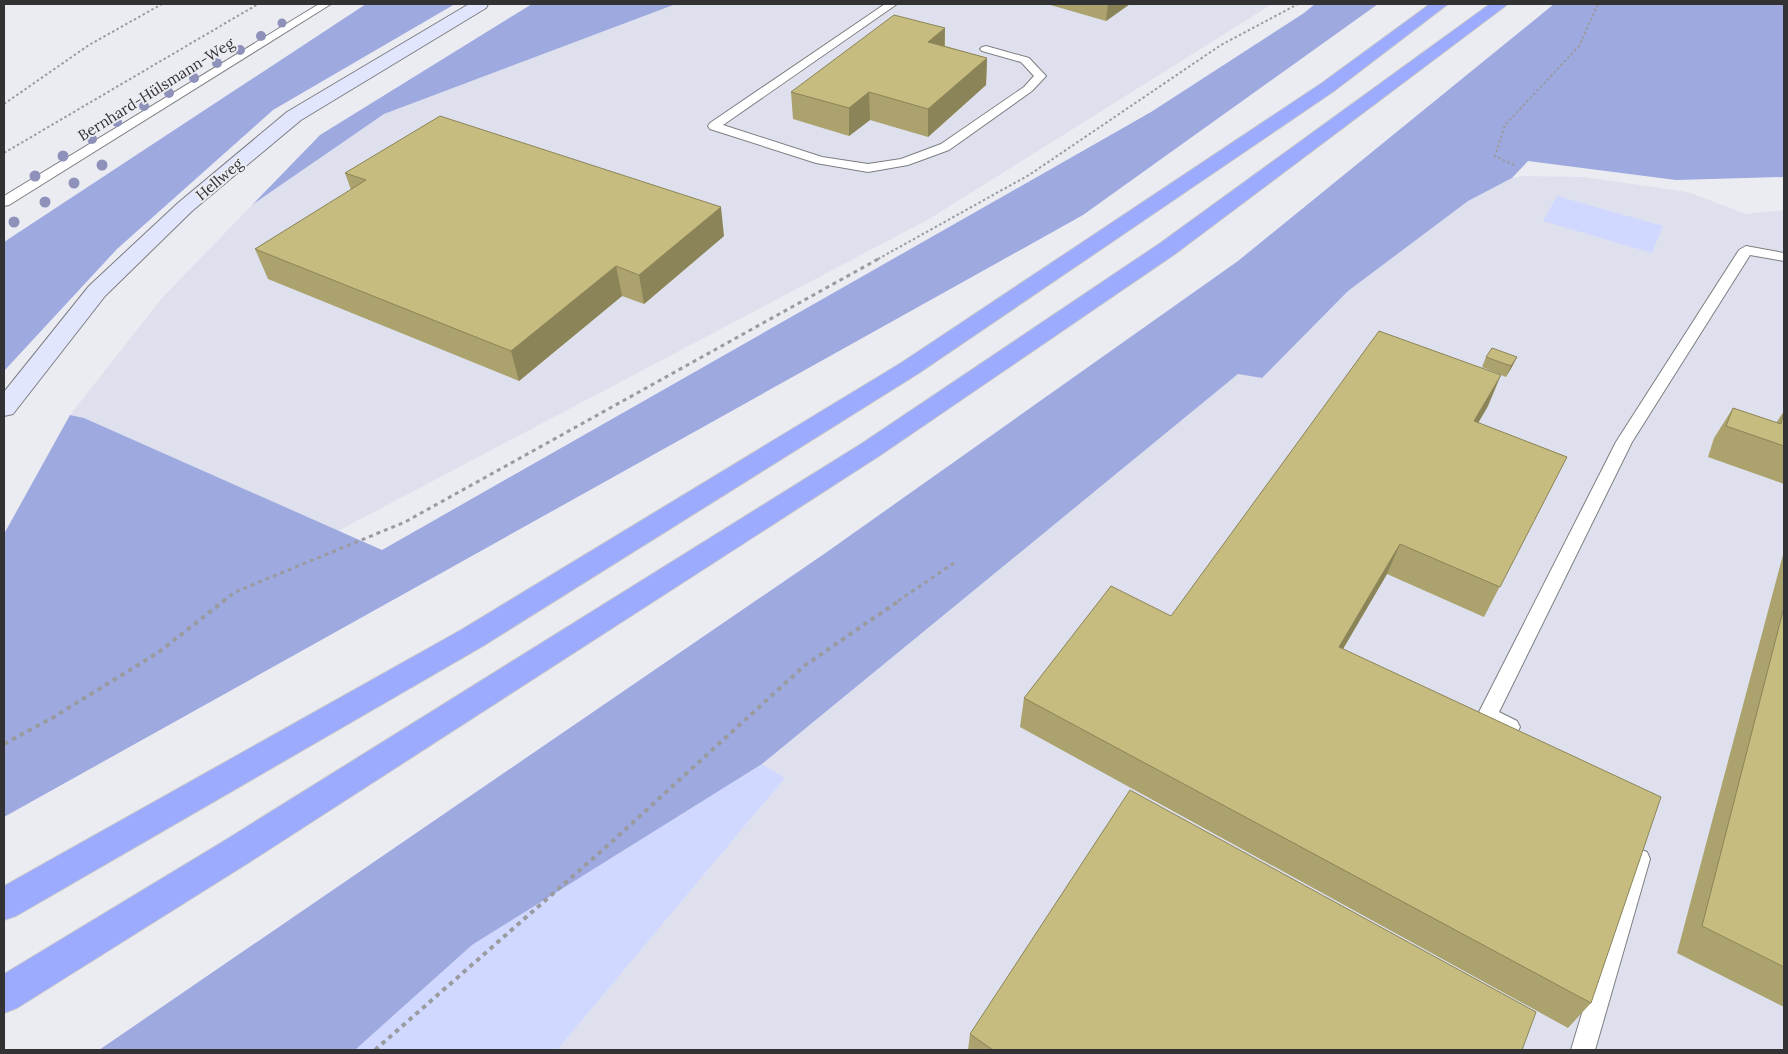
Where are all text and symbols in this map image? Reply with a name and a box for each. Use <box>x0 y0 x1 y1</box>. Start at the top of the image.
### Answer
street label: Bernhard-Hülsmann-Weg <box>74 33 238 145</box>
street label: Hellweg <box>191 153 247 204</box>

